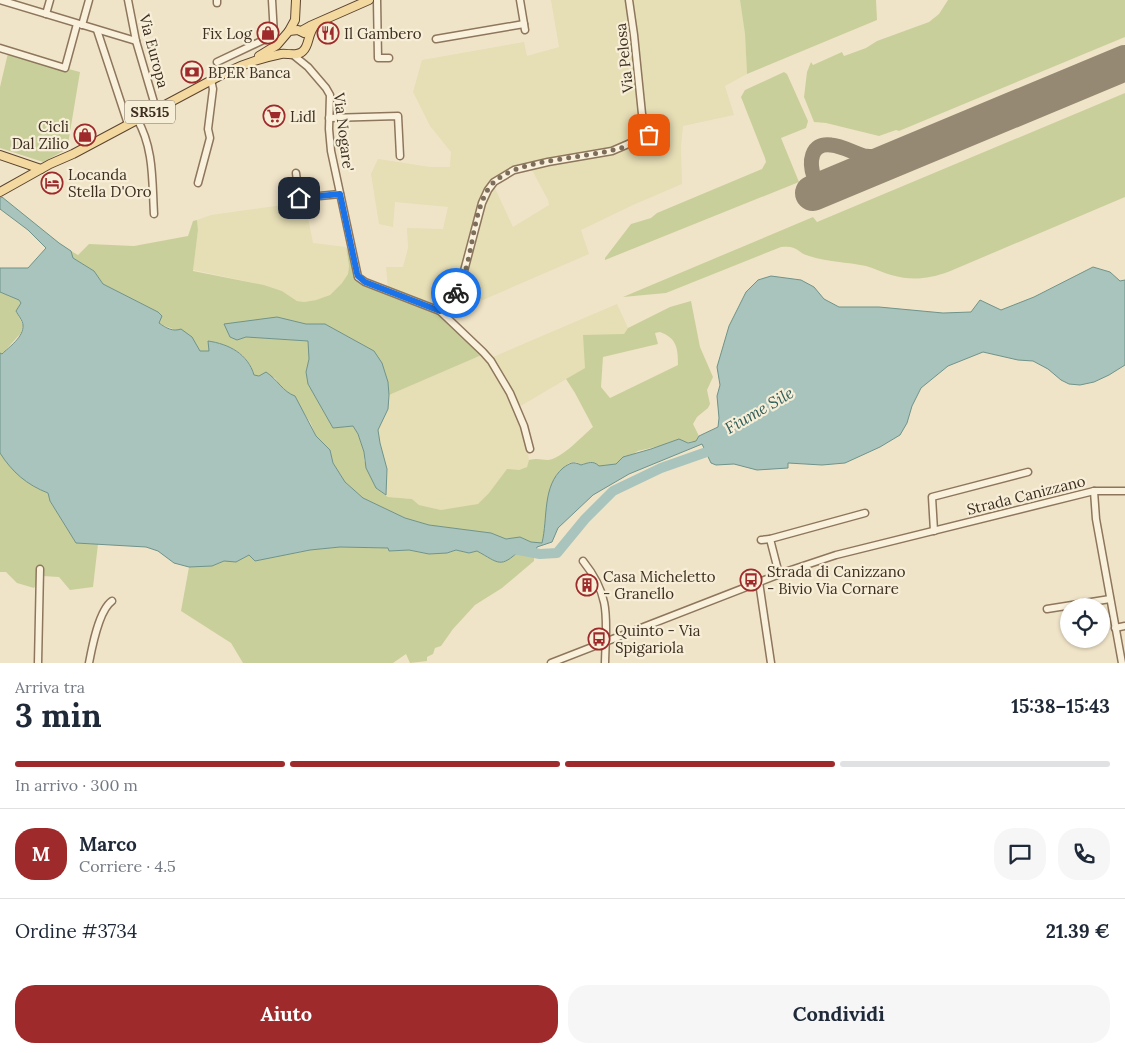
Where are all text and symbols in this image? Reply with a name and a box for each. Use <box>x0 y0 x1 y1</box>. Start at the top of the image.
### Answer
street label: Via Europa <box>135 11 173 90</box>
shop icon: Fix Log <box>256 21 280 45</box>
restaurant icon: Il Gambero <box>316 21 340 45</box>
street label: Via Pelosa <box>611 22 637 95</box>
place label: Fix Log <box>202 24 253 43</box>
place label: Il Gambero <box>344 24 422 43</box>
bank icon: BPER Banca <box>180 60 204 84</box>
place label: BPER Banca <box>208 63 291 82</box>
street label: Via Nogare' <box>330 91 358 172</box>
road number: SR515 <box>125 100 175 124</box>
supermarket icon: Lidl <box>262 104 286 128</box>
place label: Lidl <box>290 107 316 126</box>
pin <box>628 114 670 156</box>
place label: Cicli Dal Zilio <box>12 117 69 153</box>
icon: bag <box>635 121 663 149</box>
shop icon: Cicli Dal Zilio <box>73 123 97 147</box>
place label: Locanda Stella D'Oro <box>68 165 152 201</box>
hotel icon: Locanda Stella D'Oro <box>40 171 64 195</box>
pin <box>278 177 320 219</box>
icon: home <box>285 184 313 212</box>
courier <box>431 268 481 318</box>
icon: bike <box>442 279 470 307</box>
water label: Fiume Sile <box>721 382 797 438</box>
street label: Strada Canizzano <box>965 471 1087 519</box>
place label: Strada di Canizzano - Bivio Via Cornare <box>767 562 906 598</box>
place label: Casa Micheletto - Granello <box>603 567 716 603</box>
bus stop icon: Strada di Canizzano - Bivio Via Cornare <box>739 568 763 592</box>
building icon: Casa Micheletto - Granello <box>575 573 599 597</box>
map controls <box>1060 598 1110 648</box>
button: locate <box>1060 598 1110 648</box>
place label: Quinto - Via Spigariola <box>615 621 701 657</box>
bus stop icon: Quinto - Via Spigariola <box>587 627 611 651</box>
text: Arriva tra <box>15 677 85 697</box>
text: 15:38–15:43 <box>1011 694 1110 718</box>
text: 3 min <box>15 695 102 736</box>
text: In arrivo · 300 m <box>15 775 138 795</box>
button: chat <box>994 828 1046 880</box>
button: phone <box>1058 828 1110 880</box>
text: Marco <box>79 832 137 856</box>
text: M <box>32 842 50 866</box>
text: Corriere · 4.5 <box>79 856 176 876</box>
text: Ordine #3734 <box>15 919 137 943</box>
text: 21.39 € <box>1046 919 1110 943</box>
button: Aiuto <box>15 985 558 1043</box>
button: Condividi <box>568 985 1110 1043</box>

